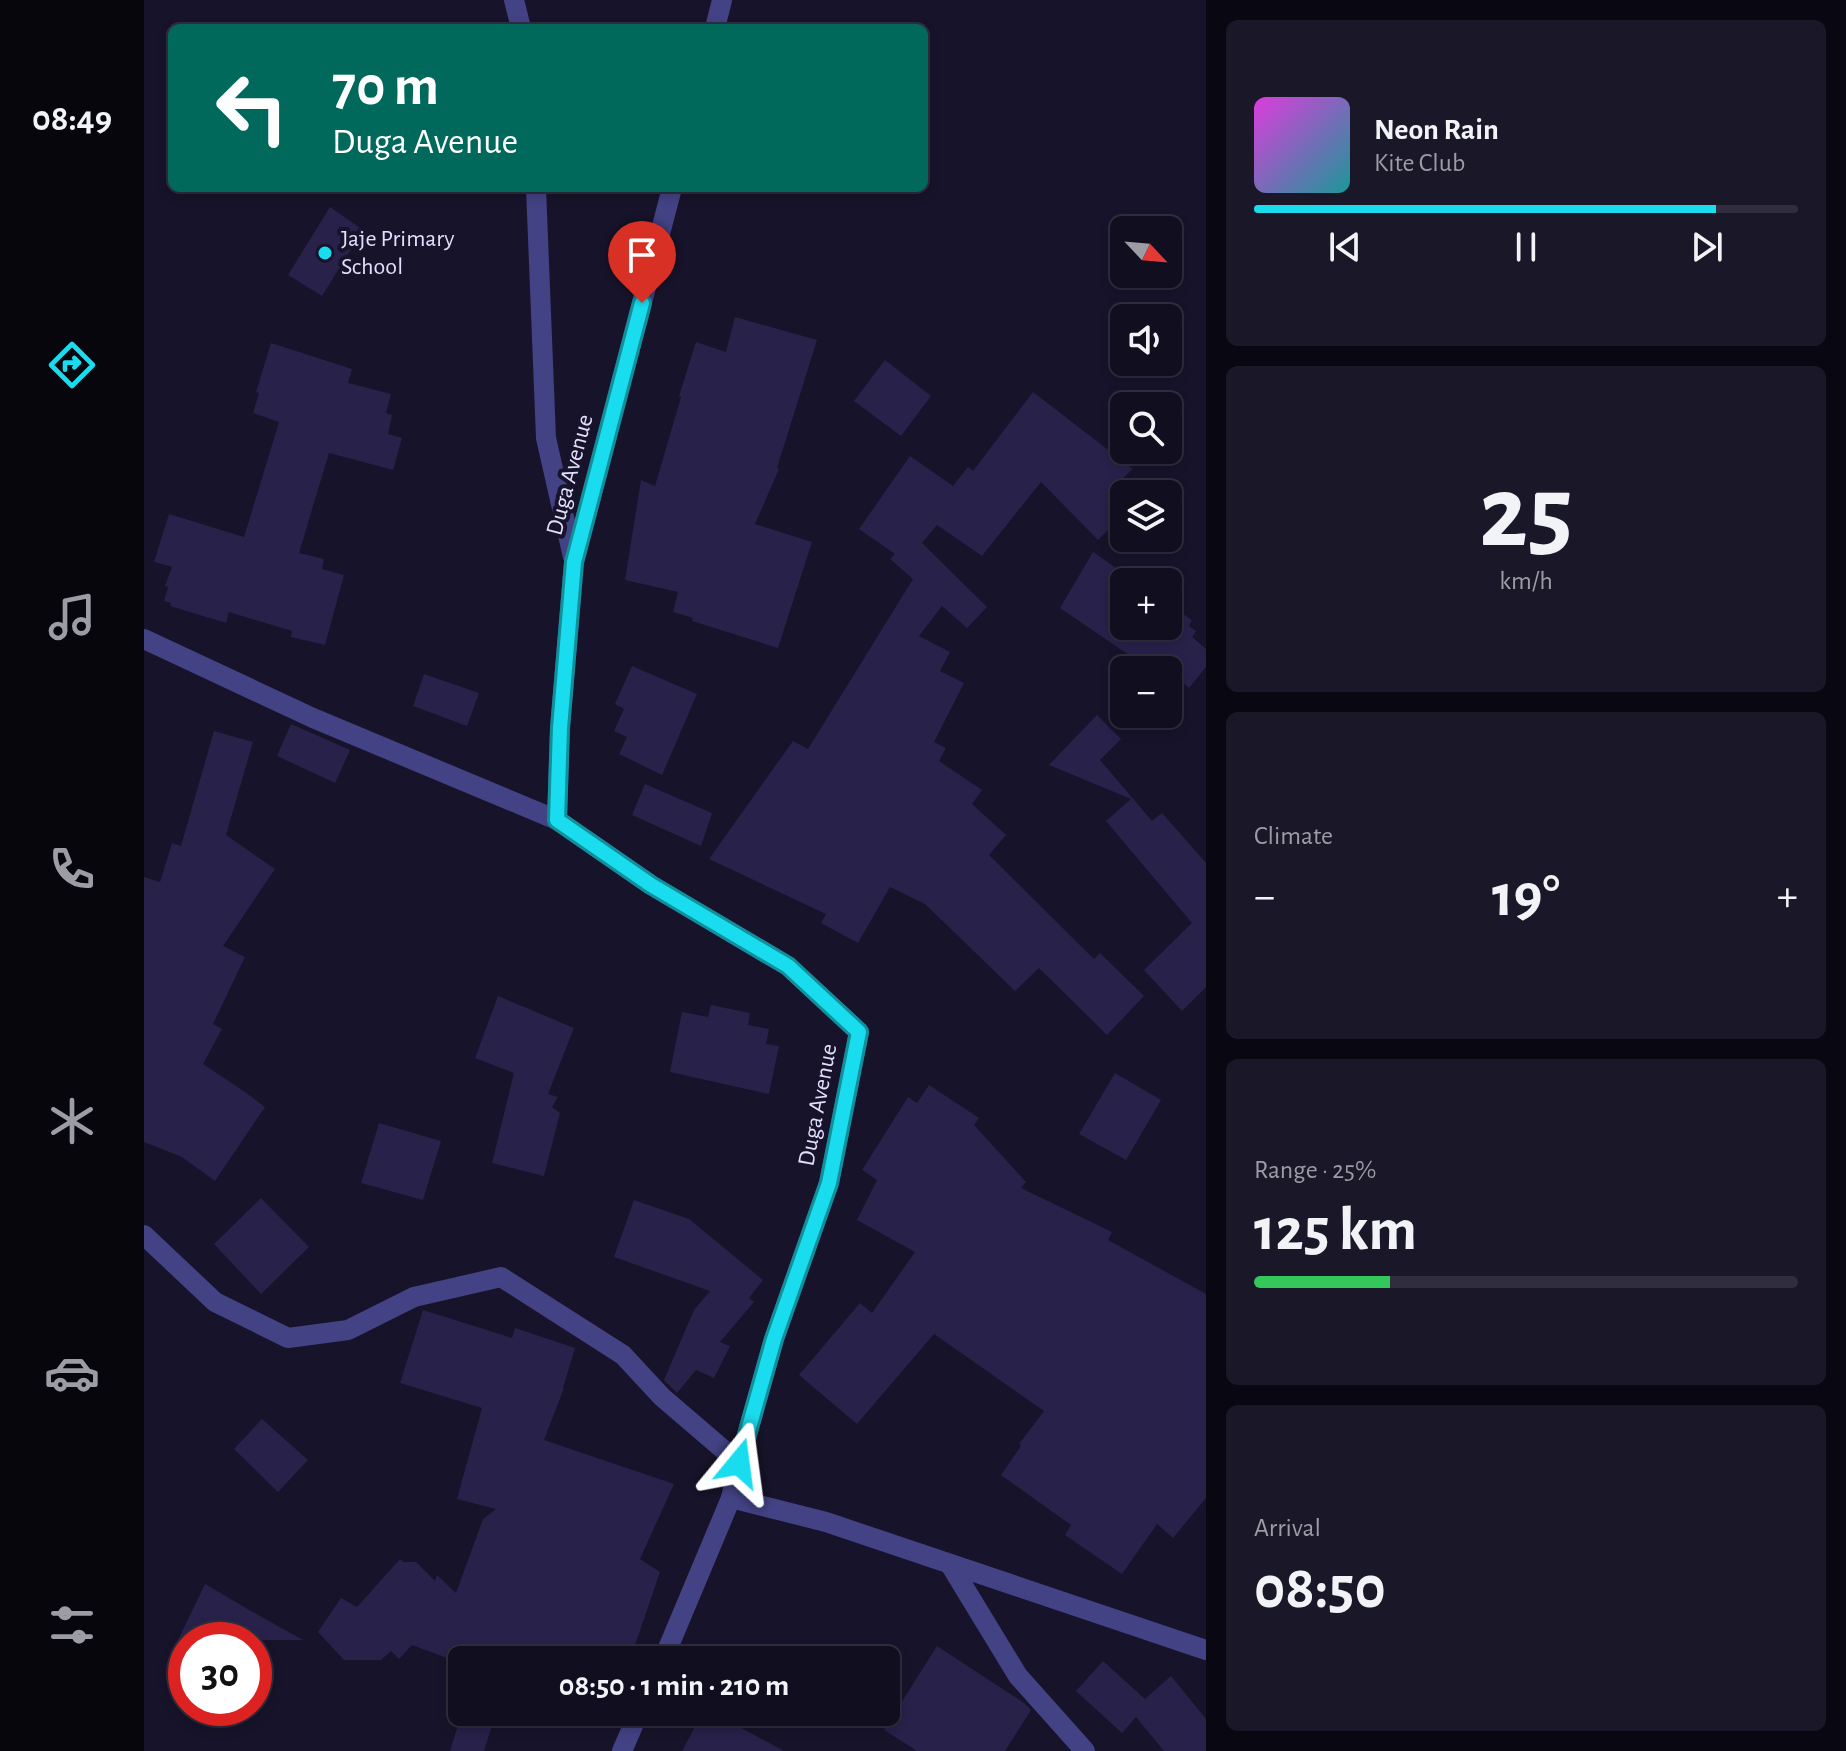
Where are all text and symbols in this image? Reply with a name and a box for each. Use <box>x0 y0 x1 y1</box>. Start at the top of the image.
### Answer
icon: left <box>200 56 304 160</box>
text: 70 m <box>332 59 439 115</box>
text: 08:49 <box>32 101 112 137</box>
text: Neon Rain <box>1374 115 1499 145</box>
text: Duga Avenue <box>332 124 518 160</box>
text: Kite Club <box>1374 150 1465 176</box>
north arrow <box>1110 216 1182 288</box>
map controls <box>1110 216 1182 728</box>
pin <box>608 221 676 303</box>
icon: previous <box>1323 225 1367 269</box>
icon: pause <box>1504 225 1548 269</box>
icon: next <box>1685 225 1729 269</box>
place label: Jaje Primary School <box>341 227 454 279</box>
icon: arrive <box>620 233 664 277</box>
marker: Jaje Primary School <box>316 244 334 262</box>
button: sound <box>1110 304 1182 376</box>
icon: directions <box>44 337 100 393</box>
button: search <box>1110 392 1182 464</box>
street label: Duga Avenue <box>542 412 598 538</box>
text: 25 <box>1479 462 1573 566</box>
button: layers <box>1110 480 1182 552</box>
button: + <box>1110 568 1182 640</box>
text: km/h <box>1499 568 1553 594</box>
icon: music <box>44 589 100 645</box>
button: − <box>1110 656 1182 728</box>
text: Climate <box>1254 823 1333 849</box>
icon: phone <box>44 841 100 897</box>
text: 19° <box>1492 867 1560 927</box>
text: − <box>1254 875 1275 919</box>
text: + <box>1777 875 1798 919</box>
street label: Duga Avenue <box>794 1042 842 1168</box>
icon: climate <box>44 1093 100 1149</box>
text: Range · 25% <box>1254 1157 1376 1183</box>
text: 125 km <box>1254 1201 1417 1261</box>
icon: car <box>44 1345 100 1401</box>
position arrow <box>697 1421 781 1505</box>
text: Arrival <box>1254 1515 1321 1541</box>
text: 08:50 <box>1254 1559 1386 1619</box>
icon: filters <box>44 1597 100 1653</box>
speed limit sign: 30 <box>168 1622 272 1726</box>
text: 08:50 · 1 min · 210 m <box>559 1671 789 1701</box>

